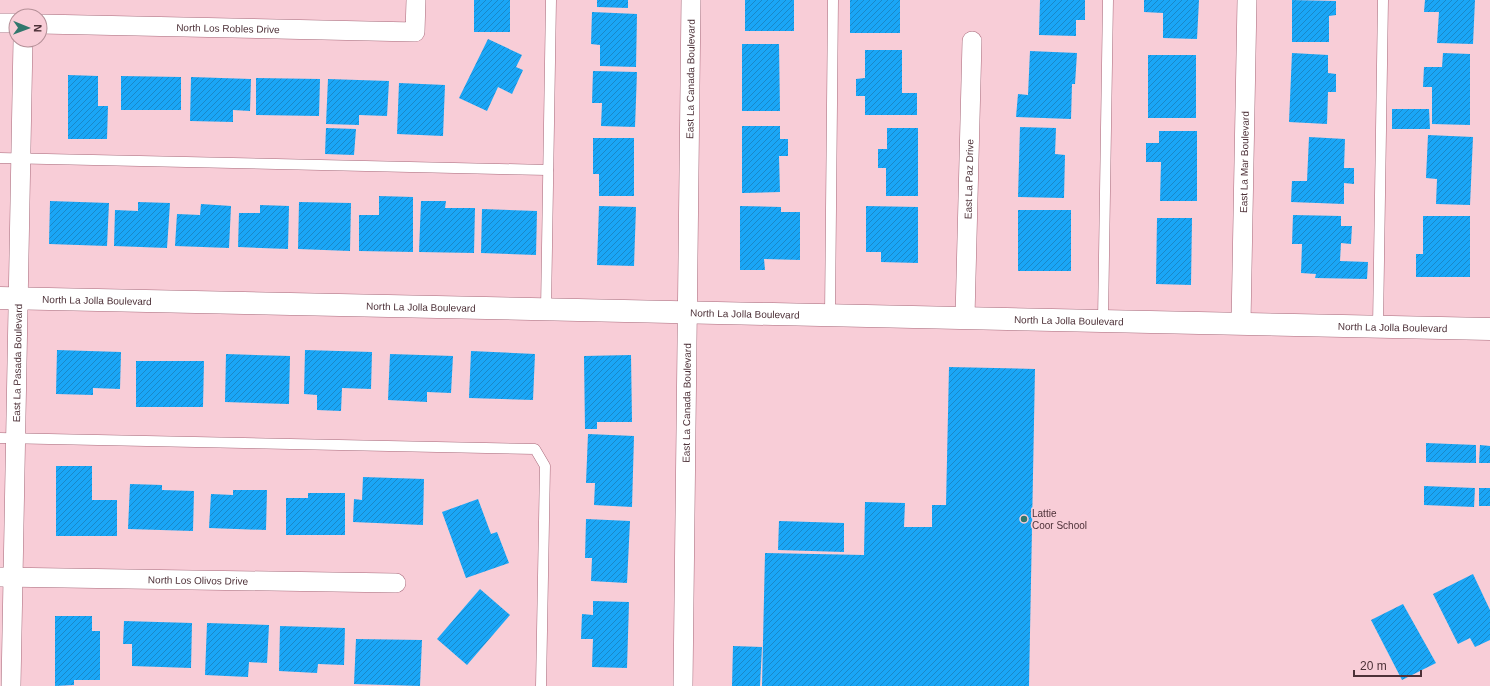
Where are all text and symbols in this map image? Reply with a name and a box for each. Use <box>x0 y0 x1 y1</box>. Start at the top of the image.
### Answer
north arrow <box>8 8 48 48</box>
street label: East La Canada Boulevard <box>684 19 697 139</box>
street label: North Los Robles Drive <box>176 22 280 35</box>
text: N <box>32 24 44 32</box>
street label: East La Mar Boulevard <box>1238 111 1251 213</box>
street label: East La Paz Drive <box>962 138 976 219</box>
street label: North La Jolla Boulevard <box>42 294 152 307</box>
street label: North La Jolla Boulevard <box>366 301 476 314</box>
street label: East La Pasada Boulevard <box>11 304 24 422</box>
street label: North La Jolla Boulevard <box>690 307 800 321</box>
street label: North La Jolla Boulevard <box>1014 314 1124 327</box>
street label: North La Jolla Boulevard <box>1338 321 1448 334</box>
street label: East La Canada Boulevard <box>681 343 693 463</box>
place label: Lattie Coor School <box>1032 508 1087 531</box>
marker: Lattie Coor School <box>1019 514 1029 524</box>
street label: North Los Olivos Drive <box>148 574 249 587</box>
scale bar <box>1354 652 1421 678</box>
text: 20 m <box>1360 659 1387 673</box>

